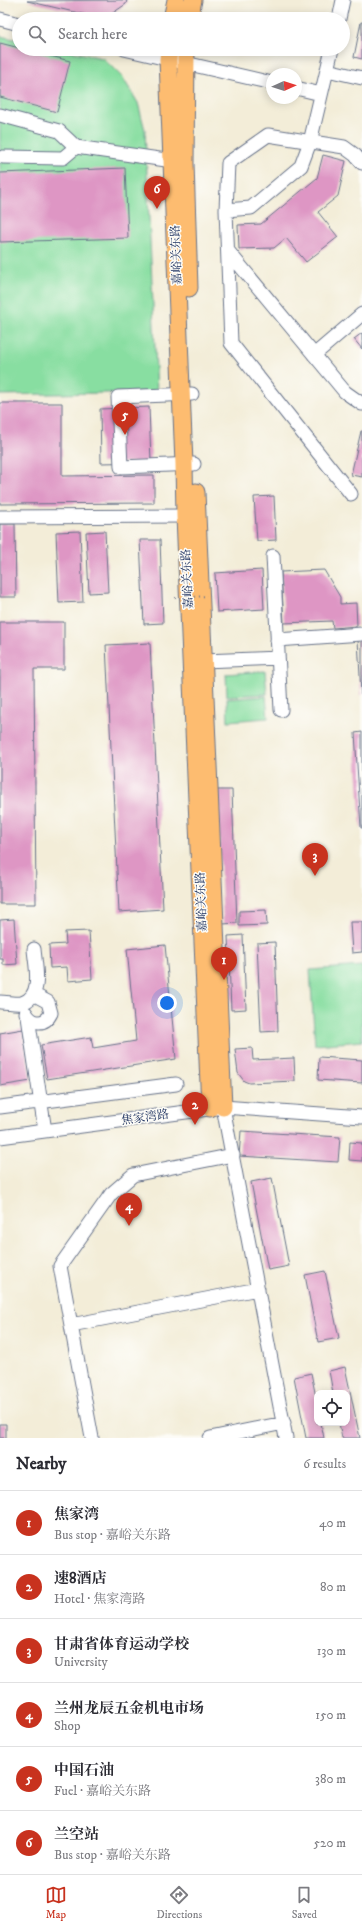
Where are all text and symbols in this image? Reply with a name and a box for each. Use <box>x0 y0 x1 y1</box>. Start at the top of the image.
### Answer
search box <box>12 12 350 56</box>
icon: search <box>26 23 48 45</box>
text: Search here <box>58 25 127 44</box>
north arrow <box>266 68 302 104</box>
pin: 6 <box>144 176 170 209</box>
street label: 嘉峪关东路 <box>168 225 185 285</box>
pin: 5 <box>112 402 138 435</box>
street label: 嘉峪关东路 <box>178 549 197 609</box>
pin: 3 <box>302 843 328 876</box>
street label: 嘉峪关东路 <box>193 872 210 932</box>
pin: 1 <box>211 947 237 980</box>
your location <box>157 993 177 1013</box>
pin: 2 <box>182 1092 208 1125</box>
street label: 焦家湾路 <box>120 1107 170 1128</box>
pin: 4 <box>116 1193 142 1226</box>
map controls <box>314 1390 350 1426</box>
button: locate <box>314 1390 350 1426</box>
text: Nearby <box>16 1453 66 1475</box>
text: 6 results <box>303 1456 346 1472</box>
text: 焦家湾 <box>54 1505 99 1524</box>
text: 1 <box>27 1515 31 1531</box>
text: 40 m <box>319 1515 346 1531</box>
text: Bus stop · 嘉峪关东路 <box>54 1527 171 1543</box>
text: 速8酒店 <box>54 1569 107 1588</box>
text: 2 <box>26 1579 32 1595</box>
text: 80 m <box>320 1579 346 1595</box>
text: Hotel · 焦家湾路 <box>54 1591 145 1607</box>
text: 甘肃省体育运动学校 <box>54 1635 189 1654</box>
text: 3 <box>27 1643 31 1659</box>
text: 130 m <box>317 1643 346 1659</box>
text: University <box>54 1654 108 1670</box>
text: 兰州龙辰五金机电市场 <box>54 1699 204 1718</box>
text: 4 <box>25 1707 33 1723</box>
text: 150 m <box>315 1707 346 1723</box>
text: Shop <box>54 1718 80 1734</box>
text: 中国石油 <box>54 1761 114 1780</box>
text: 5 <box>26 1771 32 1787</box>
text: 380 m <box>315 1771 346 1787</box>
text: Fuel · 嘉峪关东路 <box>54 1783 151 1799</box>
text: 兰空站 <box>54 1825 99 1844</box>
text: 6 <box>26 1835 32 1851</box>
text: 520 m <box>314 1835 346 1851</box>
text: Bus stop · 嘉峪关东路 <box>54 1847 171 1863</box>
tab: Map <box>45 1884 67 1922</box>
tab: Directions <box>157 1884 202 1922</box>
tab: Saved <box>292 1884 317 1922</box>

